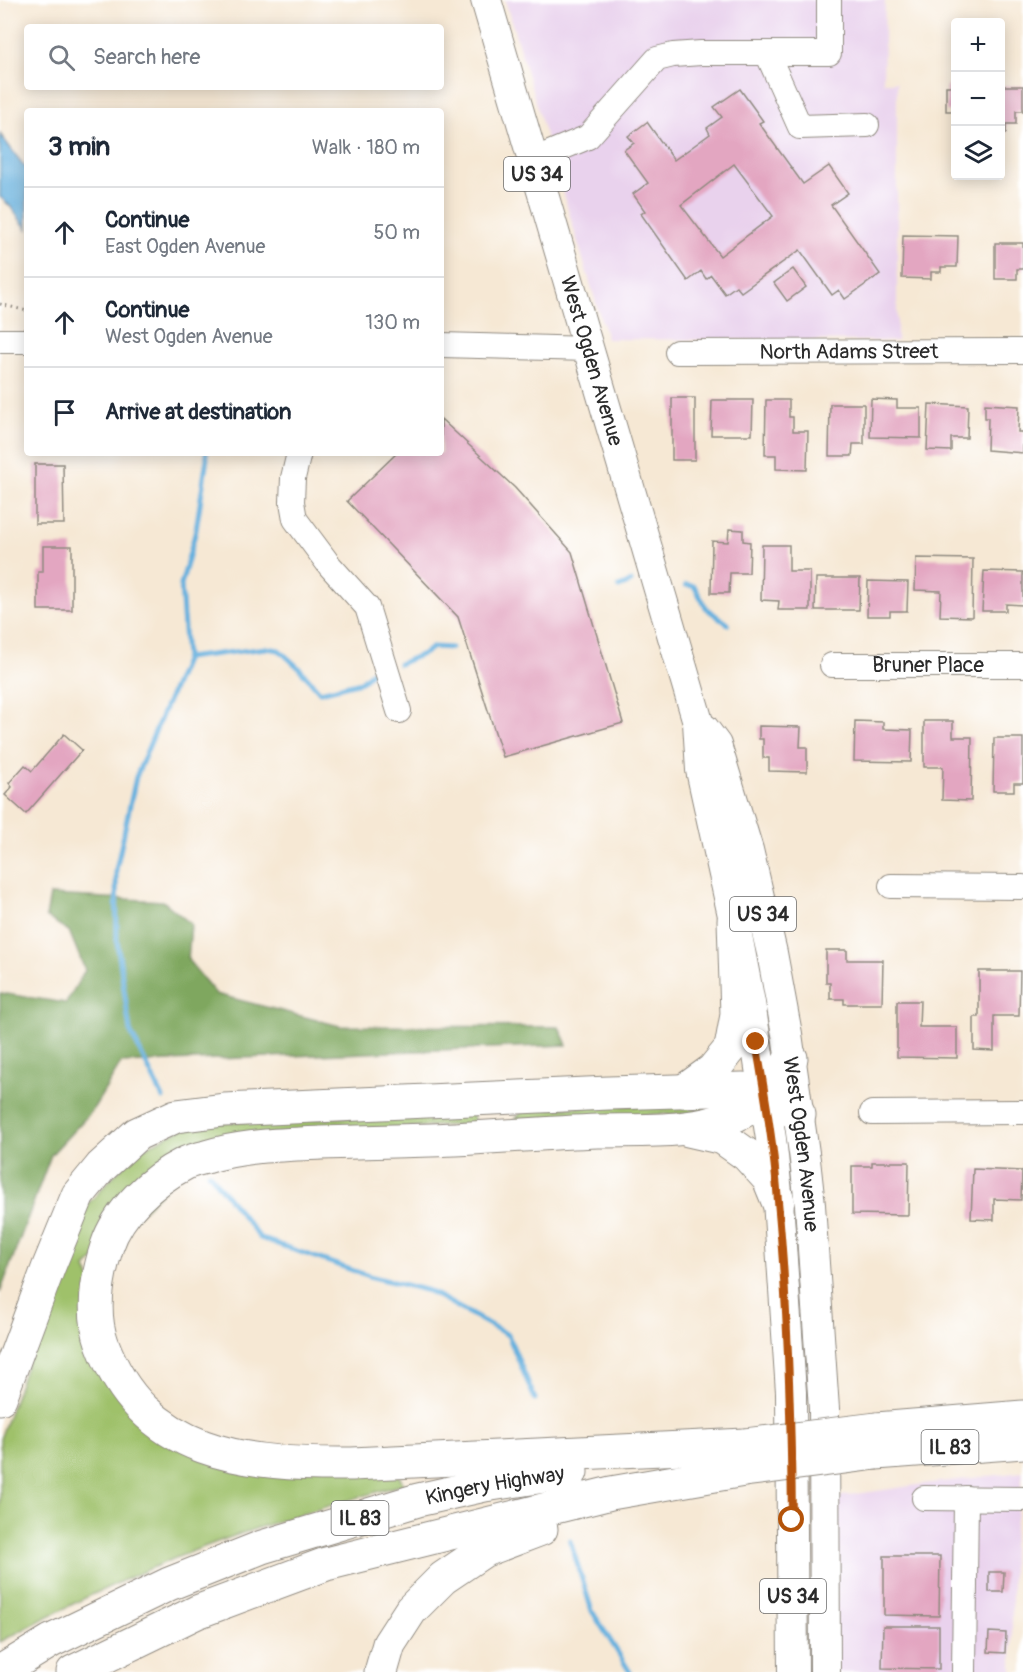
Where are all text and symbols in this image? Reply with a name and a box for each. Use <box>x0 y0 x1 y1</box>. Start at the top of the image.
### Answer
map controls <box>951 18 1005 180</box>
button: + <box>951 18 1005 72</box>
search box <box>24 24 444 90</box>
icon: search <box>45 41 78 74</box>
text: Search here <box>93 43 200 71</box>
button: − <box>951 72 1005 126</box>
button: layers <box>951 126 1005 180</box>
text: 3 min <box>48 131 110 163</box>
text: Walk · 180 m <box>312 135 420 160</box>
road number: US 34 <box>504 157 570 191</box>
text: Continue <box>105 206 189 234</box>
icon: ahead <box>48 216 81 249</box>
text: 50 m <box>373 220 420 245</box>
text: East Ogden Avenue <box>105 234 265 259</box>
street label: West Ogden Avenue <box>554 272 630 450</box>
text: Continue <box>105 296 189 324</box>
icon: ahead <box>48 306 81 339</box>
text: 130 m <box>365 310 420 335</box>
text: West Ogden Avenue <box>105 324 273 349</box>
street label: North Adams Street <box>760 338 939 365</box>
icon: arrive <box>48 396 81 429</box>
text: Arrive at destination <box>105 398 291 426</box>
street label: Bruner Place <box>872 652 984 679</box>
road number: US 34 <box>730 897 796 931</box>
route end <box>742 1028 768 1054</box>
street label: West Ogden Avenue <box>777 1055 825 1233</box>
road number: IL 83 <box>922 1430 978 1464</box>
street label: Kingery Highway <box>423 1460 566 1511</box>
road number: IL 83 <box>332 1501 388 1535</box>
route start <box>778 1506 804 1532</box>
road number: US 34 <box>760 1579 826 1613</box>

